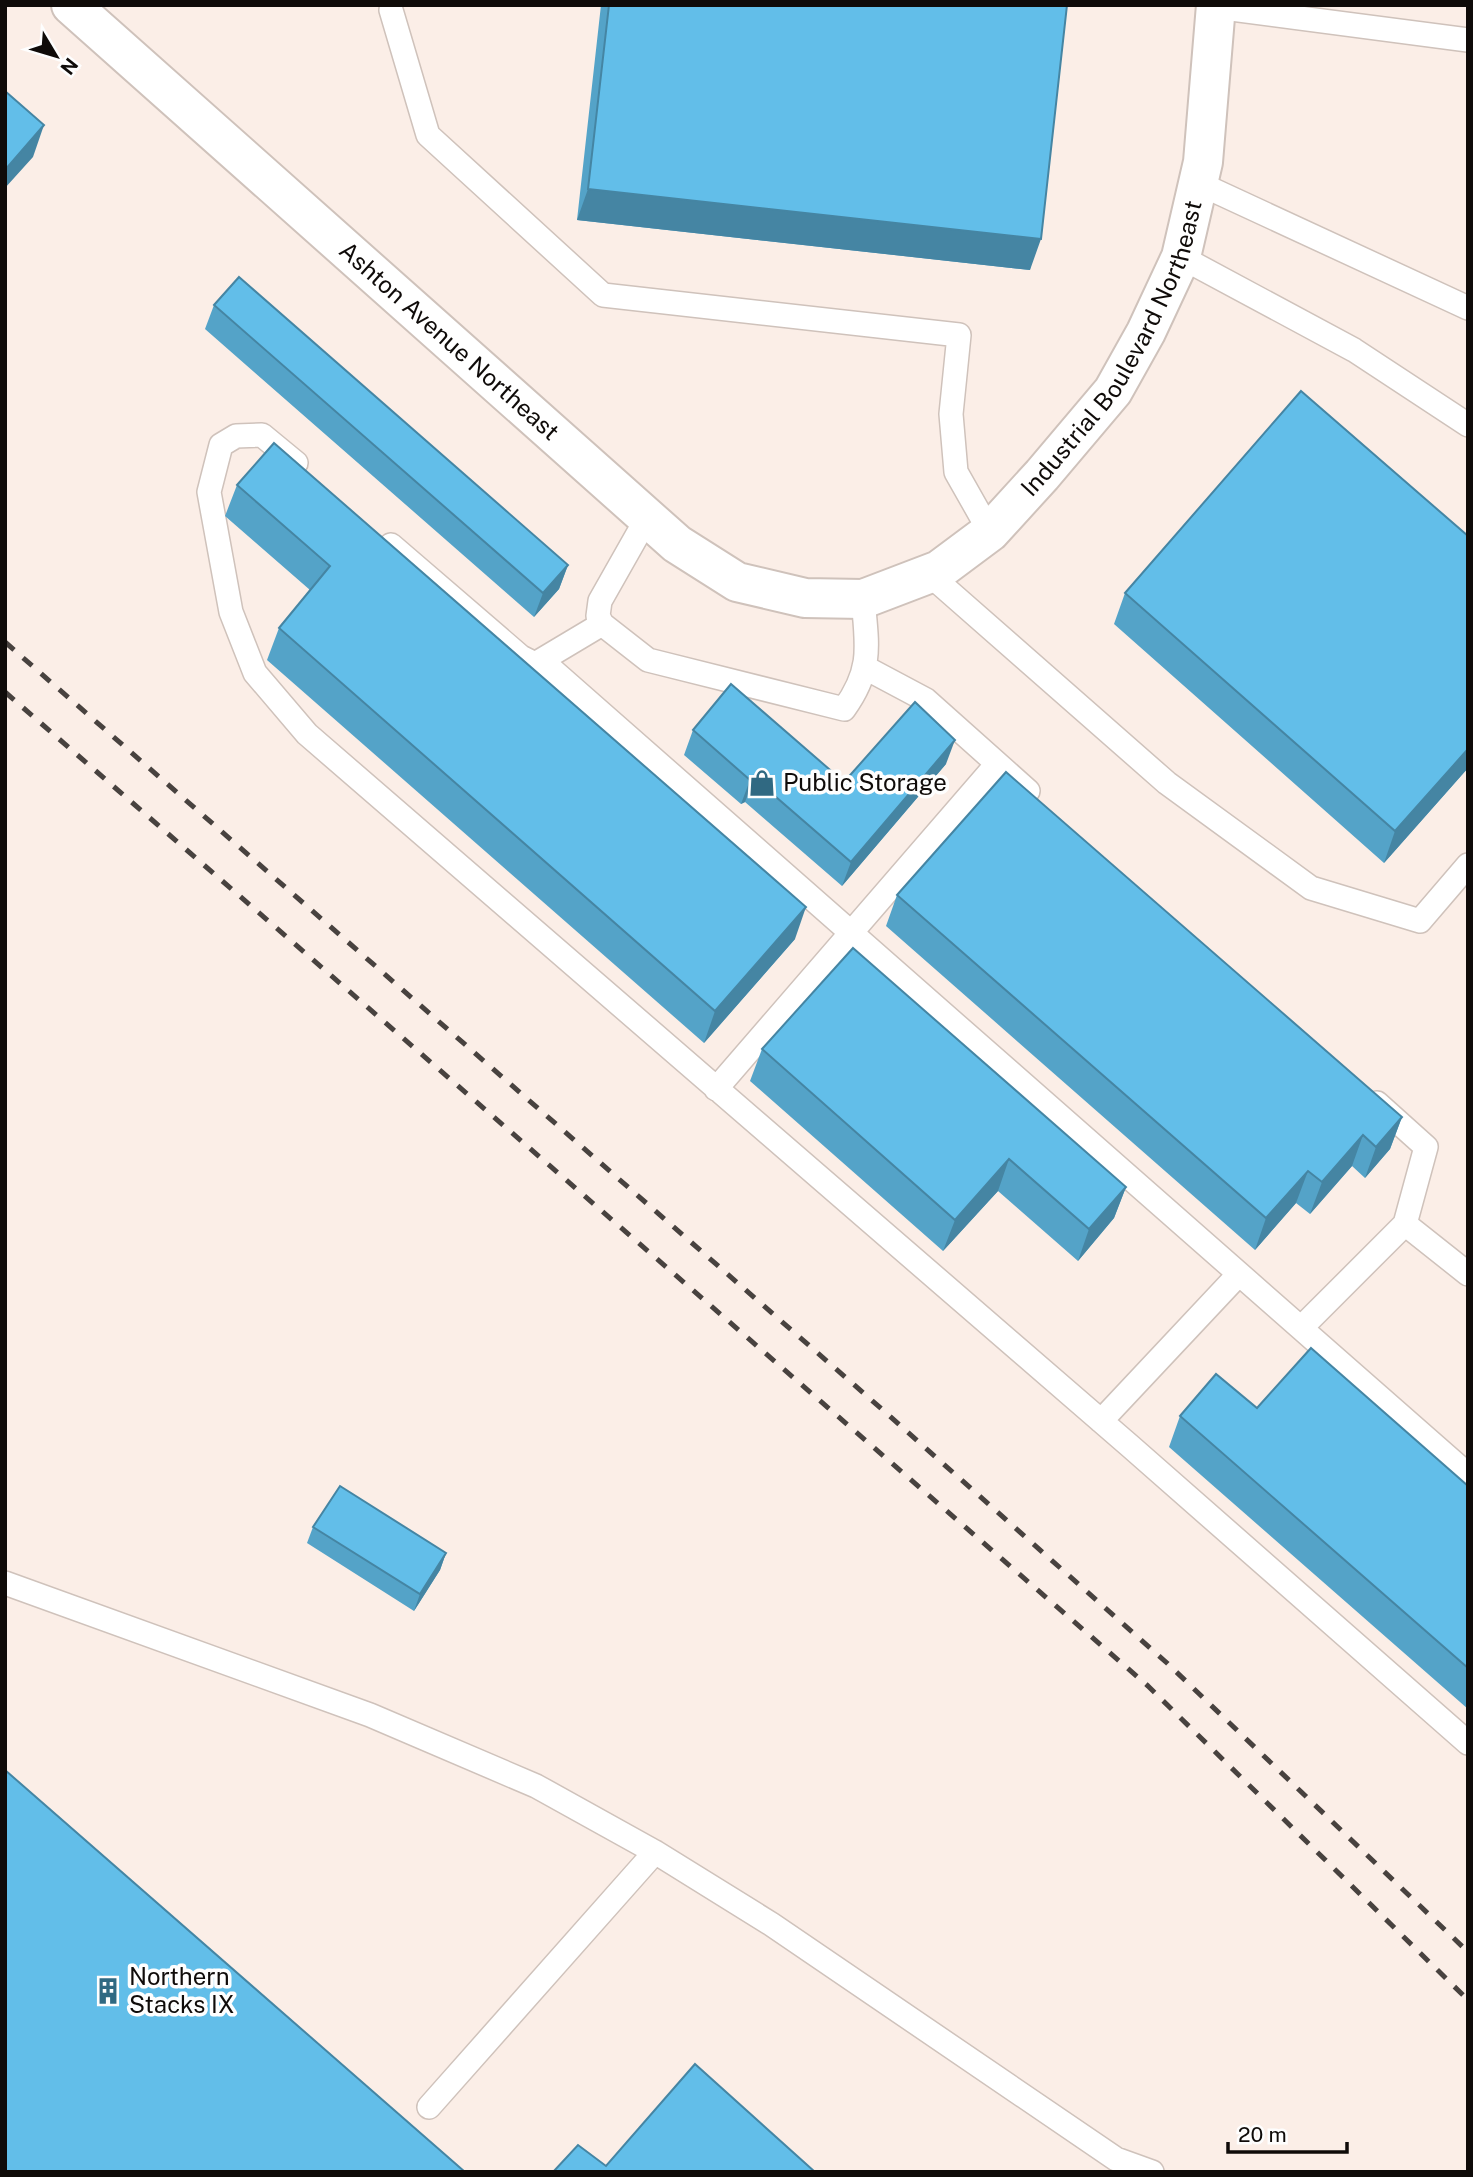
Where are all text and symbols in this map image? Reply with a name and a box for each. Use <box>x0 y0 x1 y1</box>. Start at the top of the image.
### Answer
north arrow <box>21 21 91 91</box>
text: N <box>56 54 83 79</box>
street label: Industrial Boulevard Northeast <box>1015 198 1207 501</box>
street label: Ashton Avenue Northeast <box>334 236 565 445</box>
shop icon: Public Storage <box>747 768 777 798</box>
place label: Public Storage <box>783 768 947 796</box>
place label: Northern Stacks IX <box>129 1962 234 2018</box>
building icon: Northern Stacks IX <box>93 1976 123 2006</box>
scale bar <box>1228 2110 1347 2154</box>
text: 20 m <box>1238 2122 1287 2147</box>

